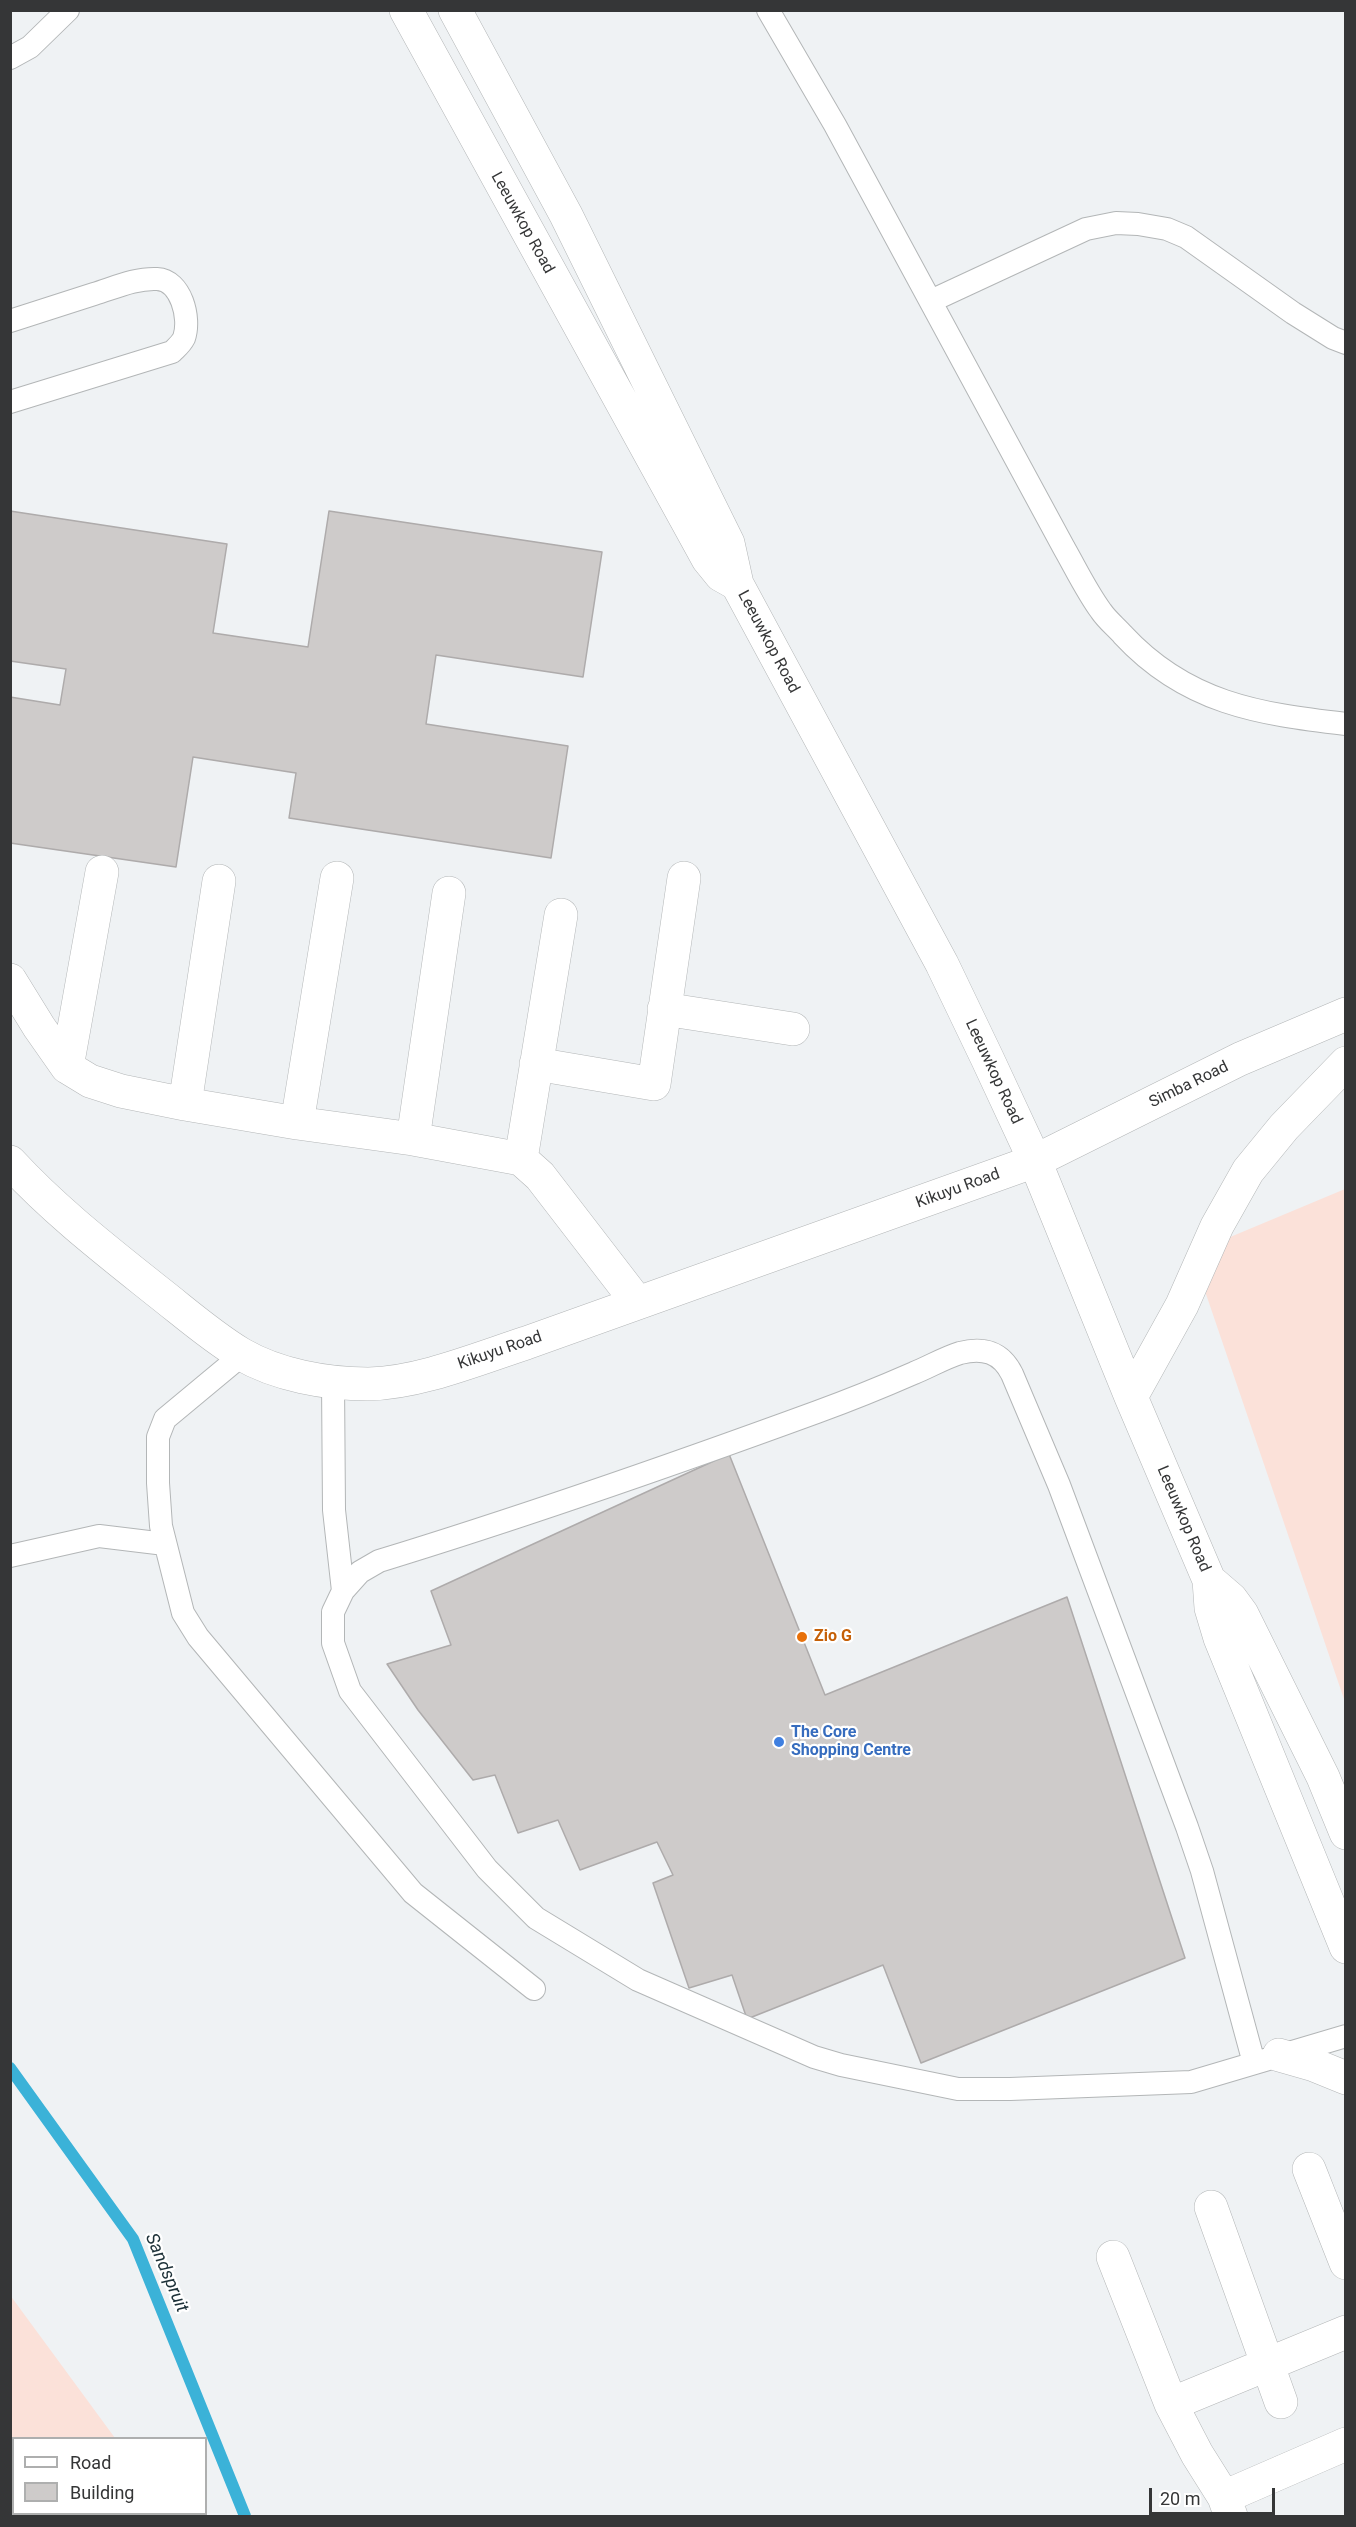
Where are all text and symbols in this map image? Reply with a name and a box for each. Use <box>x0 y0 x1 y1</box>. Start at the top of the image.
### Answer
street label: Leeuwkop Road <box>486 169 558 277</box>
street label: Leeuwkop Road <box>733 587 803 697</box>
street label: Leeuwkop Road <box>960 1017 1026 1127</box>
street label: Simba Road <box>1146 1058 1232 1112</box>
street label: Kikuyu Road <box>913 1165 1003 1213</box>
street label: Kikuyu Road <box>455 1328 545 1374</box>
street label: Leeuwkop Road <box>1152 1463 1214 1575</box>
place label: Zio G <box>814 1627 852 1647</box>
marker: Zio G <box>795 1630 809 1644</box>
place label: The Core Shopping Centre <box>791 1723 911 1761</box>
marker: The Core Shopping Centre <box>772 1735 786 1749</box>
water label: Sandspruit <box>140 2230 192 2316</box>
legend <box>12 2437 207 2515</box>
text: Road <box>70 2452 111 2473</box>
scale bar <box>1152 2476 1278 2514</box>
text: Building <box>70 2482 134 2503</box>
text: 20 m <box>1160 2488 1200 2509</box>

